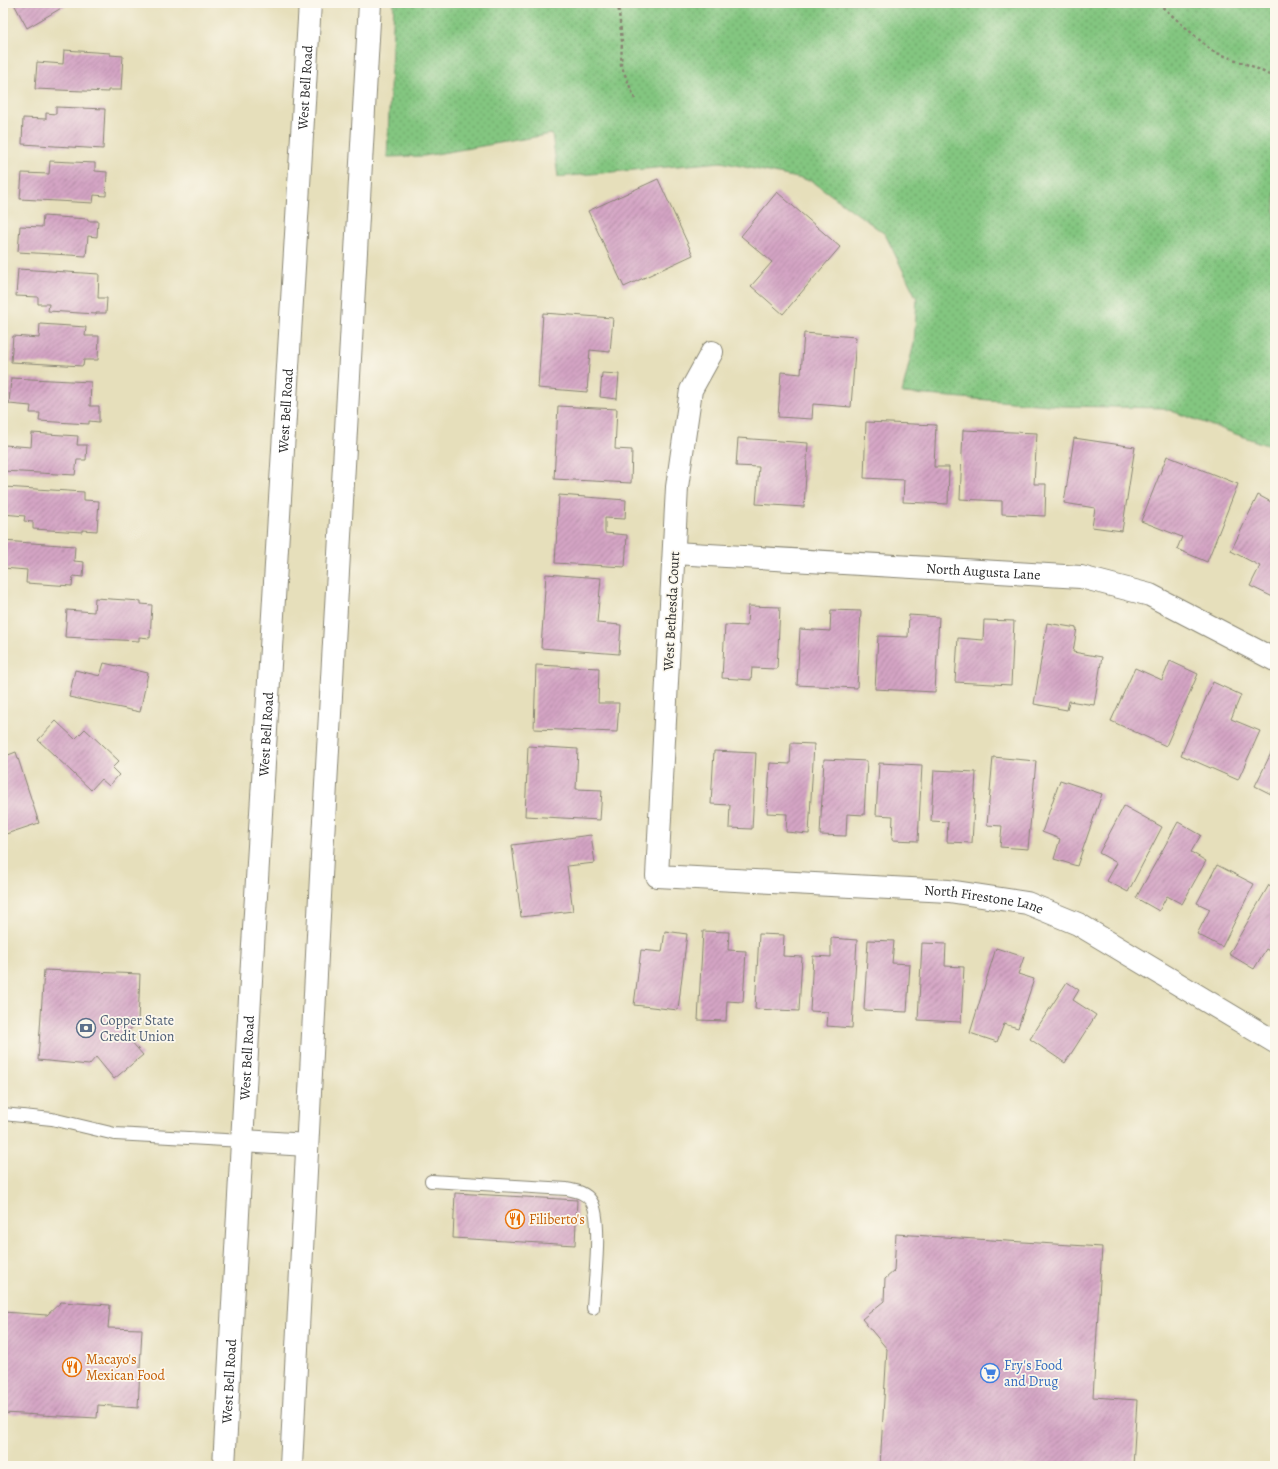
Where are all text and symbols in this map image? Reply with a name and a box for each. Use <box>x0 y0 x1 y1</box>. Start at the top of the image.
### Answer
street label: West Bell Road <box>293 44 317 131</box>
street label: West Bell Road <box>274 368 298 455</box>
street label: West Bethesda Court <box>659 550 684 672</box>
street label: North Augusta Lane <box>926 559 1041 585</box>
street label: West Bell Road <box>254 691 278 778</box>
street label: North Firestone Lane <box>924 881 1046 919</box>
place label: Copper State Credit Union <box>100 1011 175 1046</box>
street label: West Bell Road <box>235 1014 259 1101</box>
bank icon: Copper State Credit Union <box>75 1017 97 1039</box>
restaurant icon: Filiberto's <box>504 1208 526 1230</box>
place label: Filiberto's <box>529 1210 585 1229</box>
street label: West Bell Road <box>217 1338 241 1425</box>
place label: Macayo's Mexican Food <box>86 1350 165 1385</box>
restaurant icon: Macayo's Mexican Food <box>61 1356 83 1378</box>
place label: Fry's Food and Drug <box>1004 1356 1063 1391</box>
supermarket icon: Fry's Food and Drug <box>979 1362 1001 1384</box>

